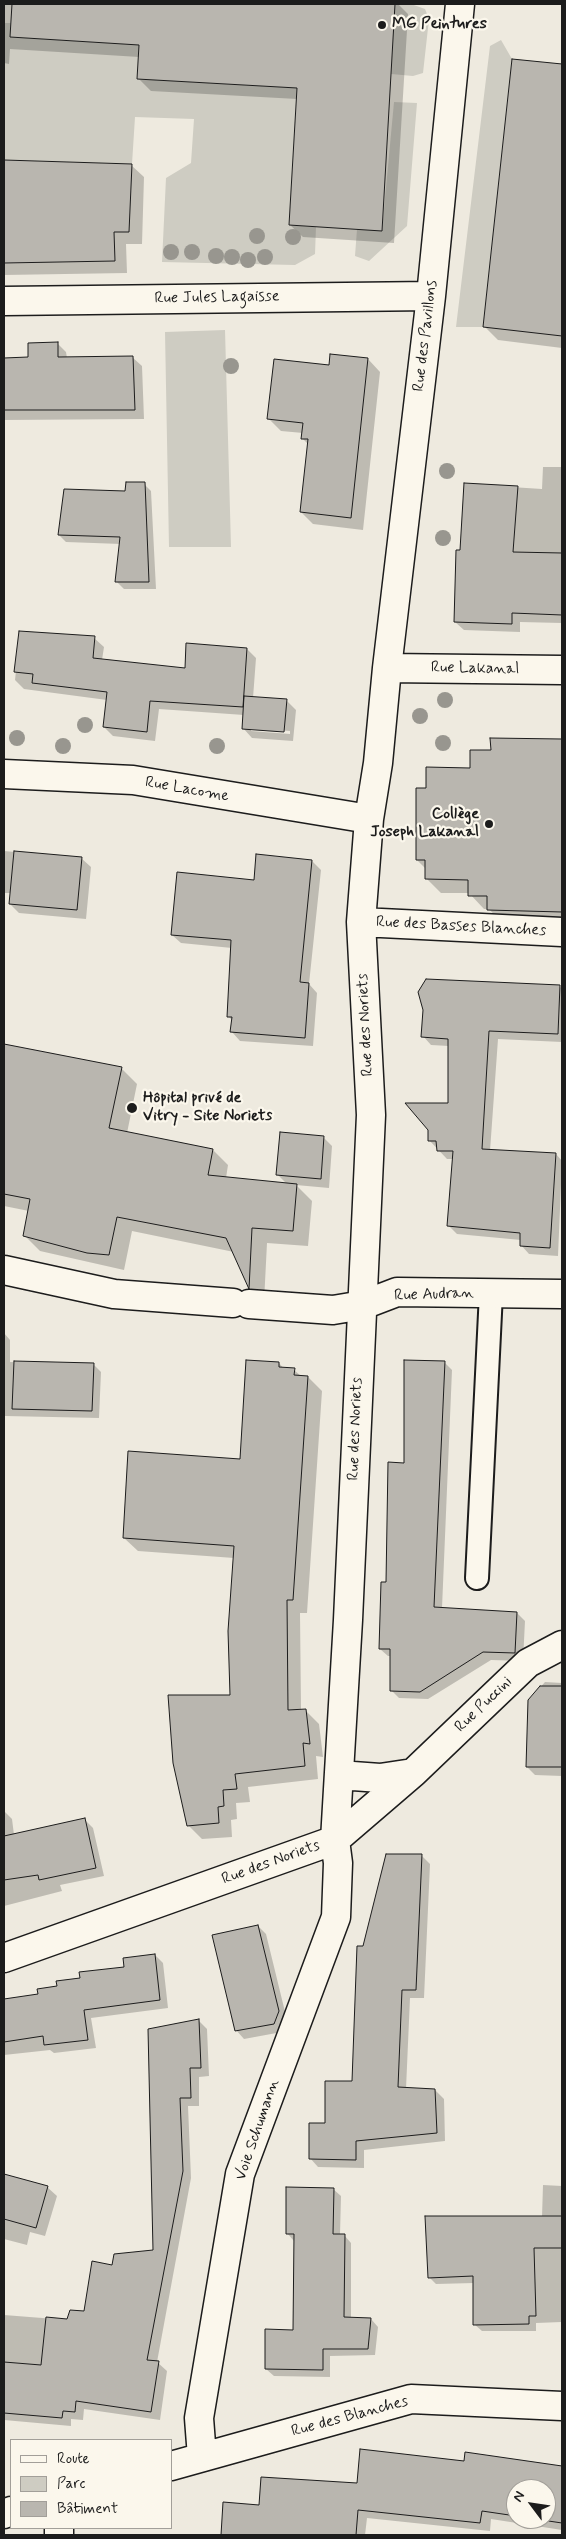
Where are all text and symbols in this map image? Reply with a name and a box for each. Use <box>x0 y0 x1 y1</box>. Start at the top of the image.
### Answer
place label: MG Peintures <box>392 15 487 35</box>
marker: MG Peintures <box>376 19 388 31</box>
street label: Rue des Pavillons <box>410 279 442 393</box>
street label: Rue Jules Lagaisse <box>154 287 280 309</box>
street label: Rue Lakanal <box>431 659 519 679</box>
street label: Rue Lacome <box>144 773 230 807</box>
place label: Collège Joseph Lakanal <box>370 805 479 843</box>
marker: Collège Joseph Lakanal <box>483 818 495 830</box>
street label: Rue des Basses Blanches <box>375 913 547 941</box>
street label: Rue des Noriets <box>354 973 378 1077</box>
place label: Hôpital privé de Vitry - Site Noriets <box>143 1089 272 1127</box>
marker: Hôpital privé de Vitry - Site Noriets <box>125 1101 139 1115</box>
street label: Rue Audran <box>394 1284 474 1306</box>
street label: Rue des Noriets <box>345 1377 367 1481</box>
street label: Rue Puccini <box>451 1673 517 1737</box>
street label: Rue des Noriets <box>219 1836 323 1890</box>
street label: Voie Schumann <box>232 2077 284 2183</box>
street label: Rue des Blanches <box>289 2392 411 2442</box>
legend <box>10 2439 172 2529</box>
text: Route <box>57 2449 90 2469</box>
text: Parc <box>57 2474 85 2494</box>
north arrow <box>506 2479 556 2529</box>
text: N <box>509 2488 529 2505</box>
text: Bâtiment <box>57 2499 118 2519</box>

